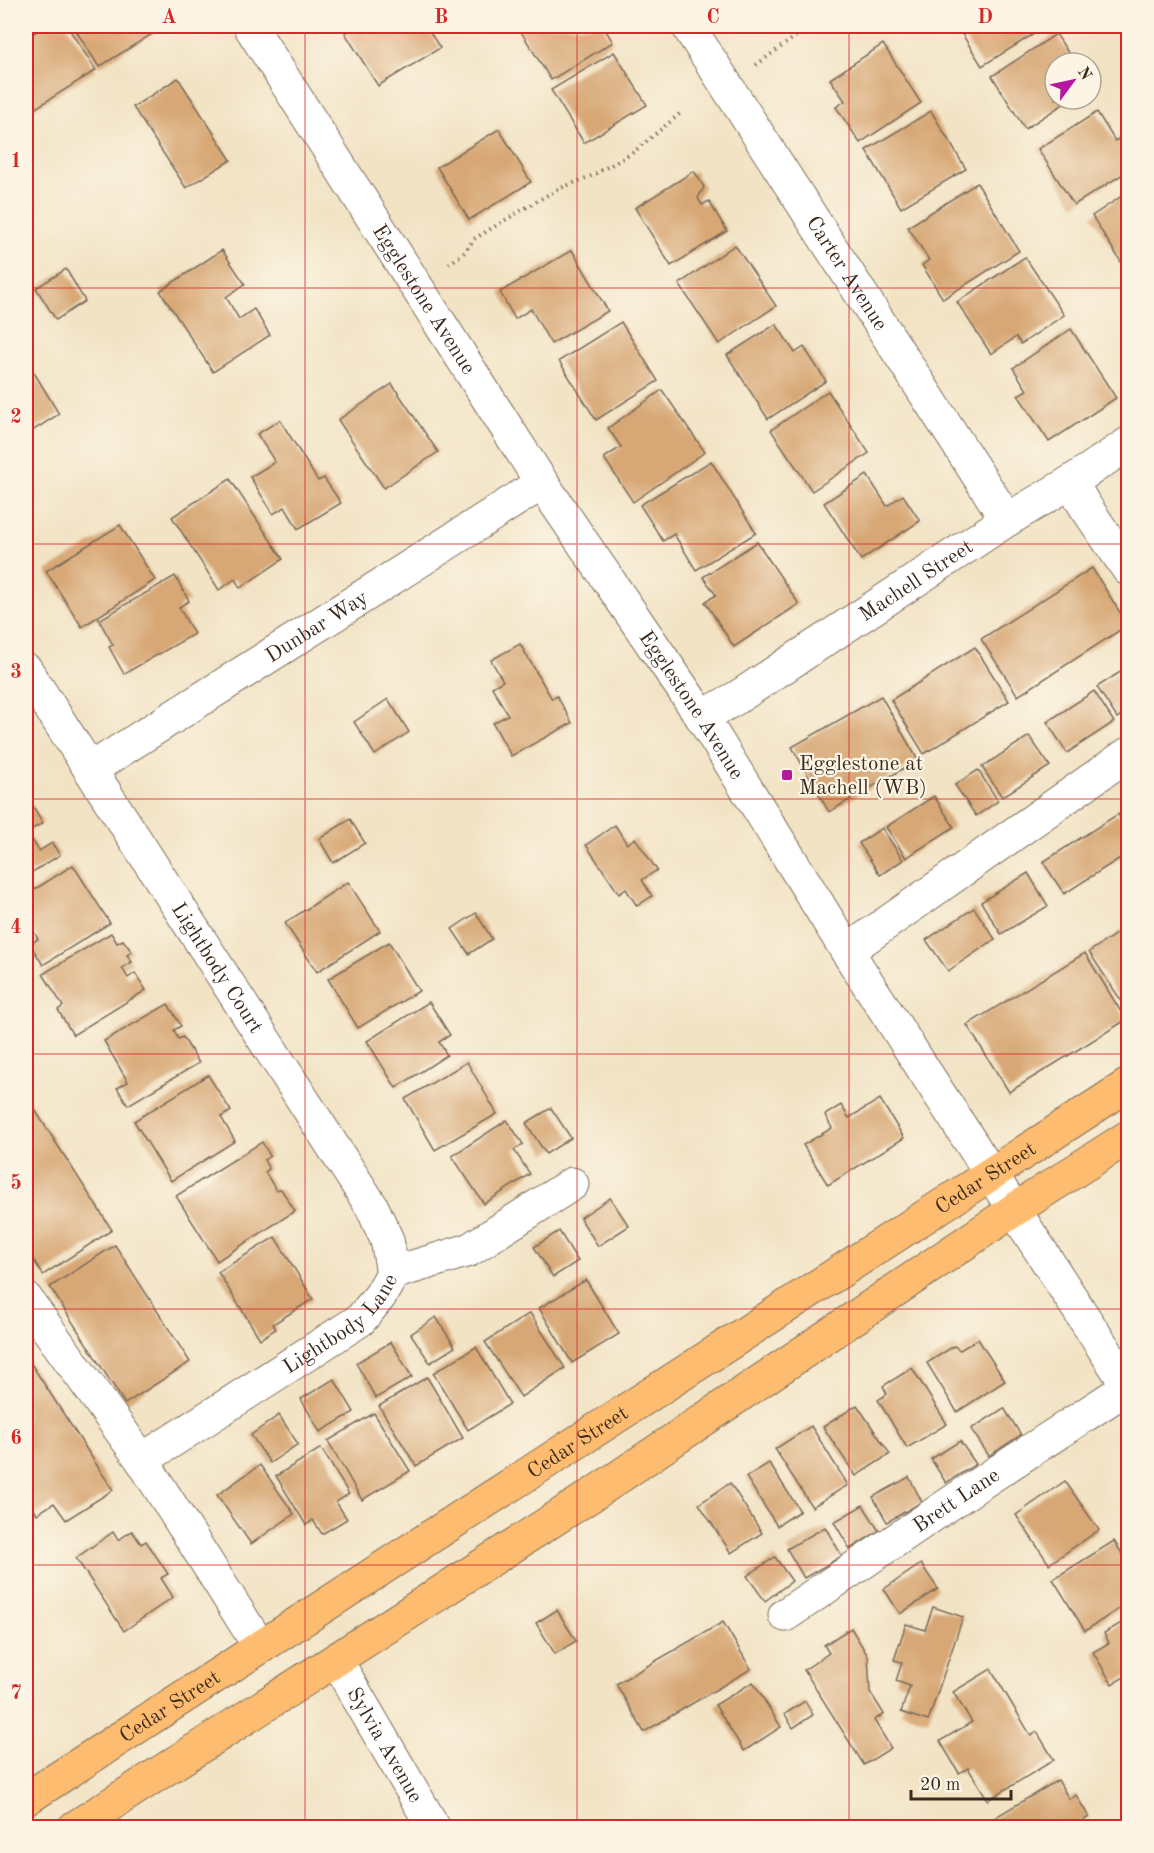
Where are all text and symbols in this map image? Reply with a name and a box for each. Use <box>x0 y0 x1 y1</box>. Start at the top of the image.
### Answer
text: A <box>161 8 177 28</box>
text: B <box>434 8 448 28</box>
text: C <box>706 8 720 28</box>
text: D <box>977 8 993 28</box>
north arrow <box>1043 51 1103 111</box>
text: N <box>1074 64 1094 84</box>
text: 1 <box>10 152 22 172</box>
street label: Carter Avenue <box>802 213 891 335</box>
street label: Egglestone Avenue <box>368 221 479 378</box>
text: 2 <box>10 408 22 428</box>
street label: Machell Street <box>856 536 977 626</box>
street label: Dunbar Way <box>262 587 372 667</box>
street label: Egglestone Avenue <box>634 627 747 783</box>
text: 3 <box>10 663 22 683</box>
place label: Egglestone at Machell (WB) <box>799 754 927 799</box>
marker: Egglestone at Machell (WB) <box>780 768 794 782</box>
street label: Lightbody Court <box>167 899 266 1037</box>
text: 4 <box>10 918 22 938</box>
street label: Cedar Street <box>932 1139 1040 1219</box>
text: 5 <box>10 1173 22 1194</box>
street label: Lightbody Lane <box>280 1271 402 1378</box>
street label: Cedar Street <box>524 1403 632 1483</box>
text: 6 <box>10 1429 22 1449</box>
street label: Brett Lane <box>910 1465 1003 1537</box>
street label: Cedar Street <box>116 1667 224 1747</box>
text: 7 <box>10 1684 22 1704</box>
street label: Sylvia Avenue <box>342 1684 426 1807</box>
scale bar <box>911 1763 1012 1801</box>
text: 20 m <box>920 1776 960 1794</box>

